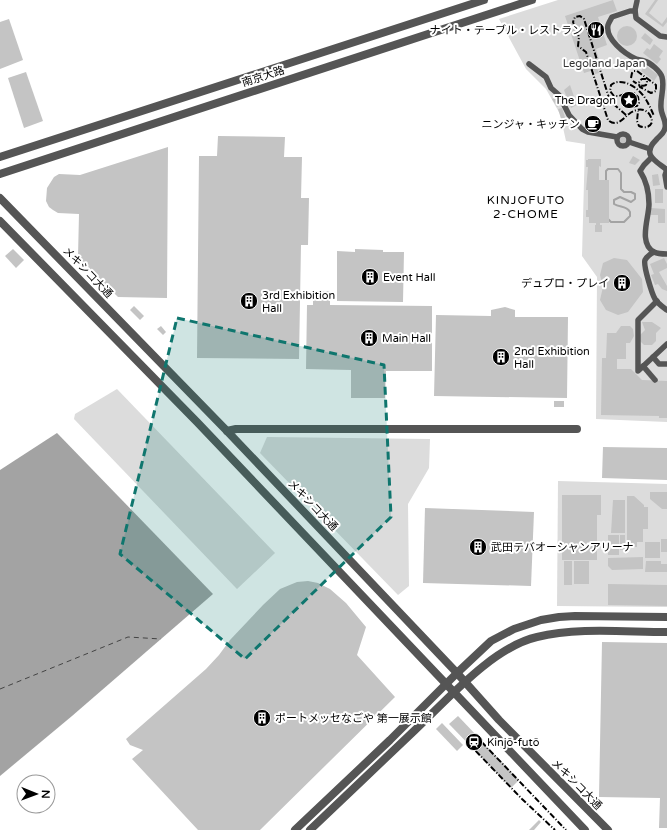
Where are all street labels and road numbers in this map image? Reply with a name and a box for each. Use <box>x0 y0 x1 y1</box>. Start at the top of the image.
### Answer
street label: 南京大路 <box>240 63 286 89</box>
street label: メキシコ大通 <box>60 244 115 301</box>
street label: メキシコ大通 <box>285 477 340 534</box>
street label: メキシコ大通 <box>549 756 605 812</box>

